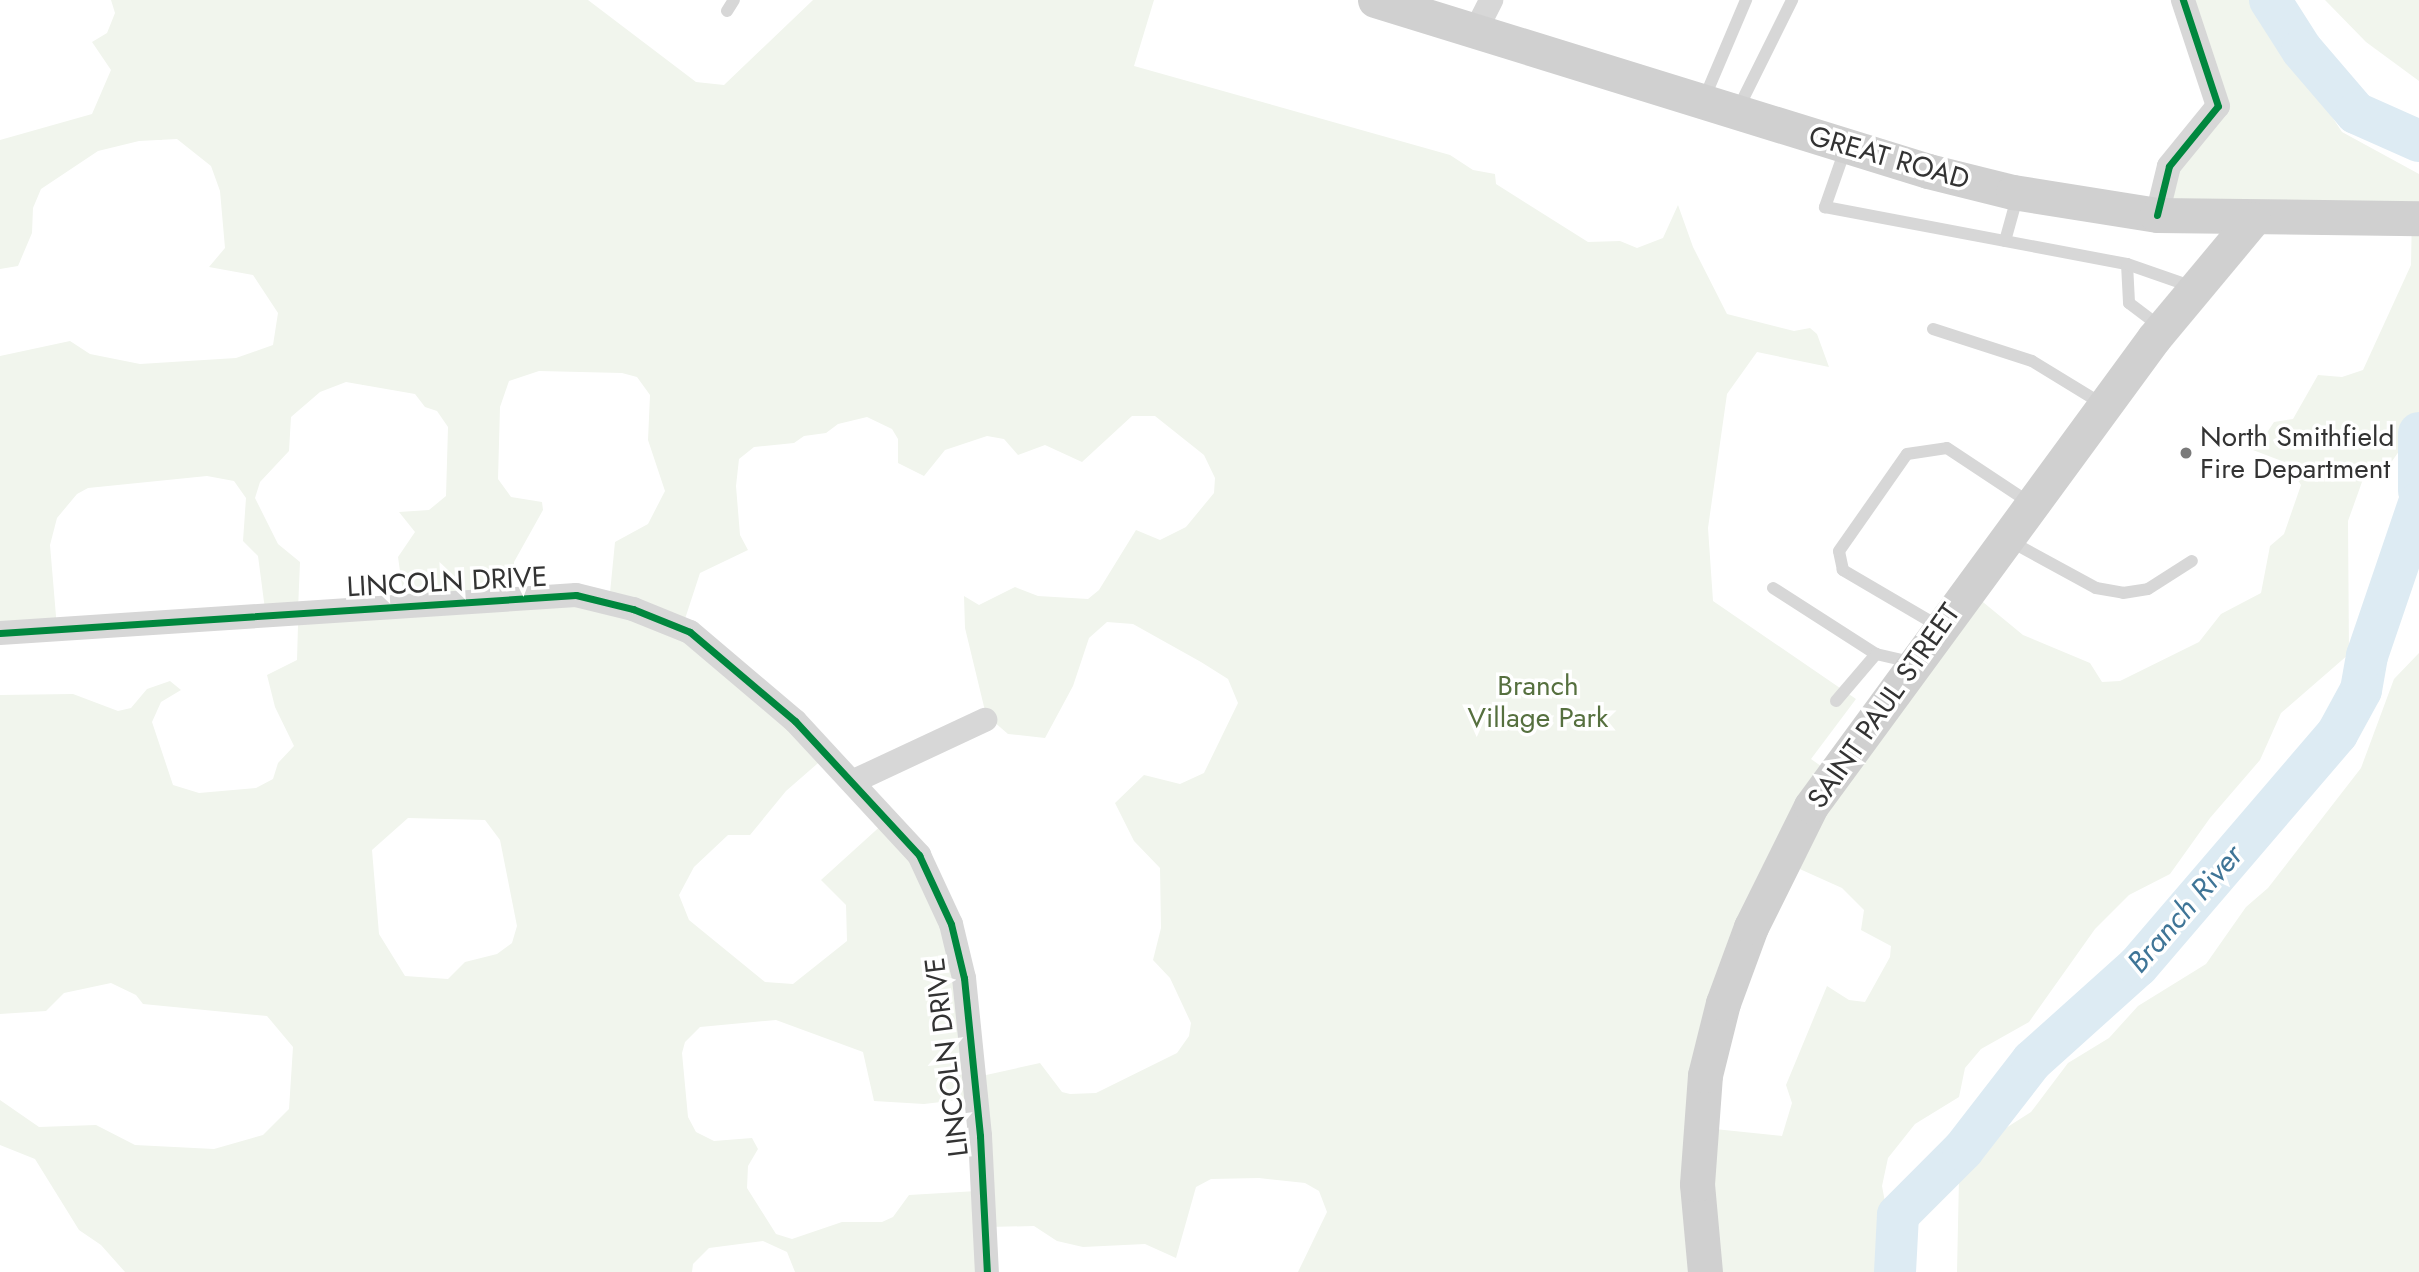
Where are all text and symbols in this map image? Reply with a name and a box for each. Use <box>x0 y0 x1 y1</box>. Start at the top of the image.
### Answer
street label: GREAT ROAD <box>1805 119 1973 197</box>
place label: North Smithfield Fire Department <box>2200 420 2394 486</box>
marker: North Smithfield Fire Department <box>2178 445 2194 461</box>
street label: LINCOLN DRIVE <box>346 560 548 604</box>
street label: SAINT PAUL STREET <box>1801 597 1967 815</box>
park label: Branch Village Park <box>1468 669 1608 735</box>
water label: Branch River <box>2120 838 2250 980</box>
street label: LINCOLN DRIVE <box>918 955 976 1159</box>

